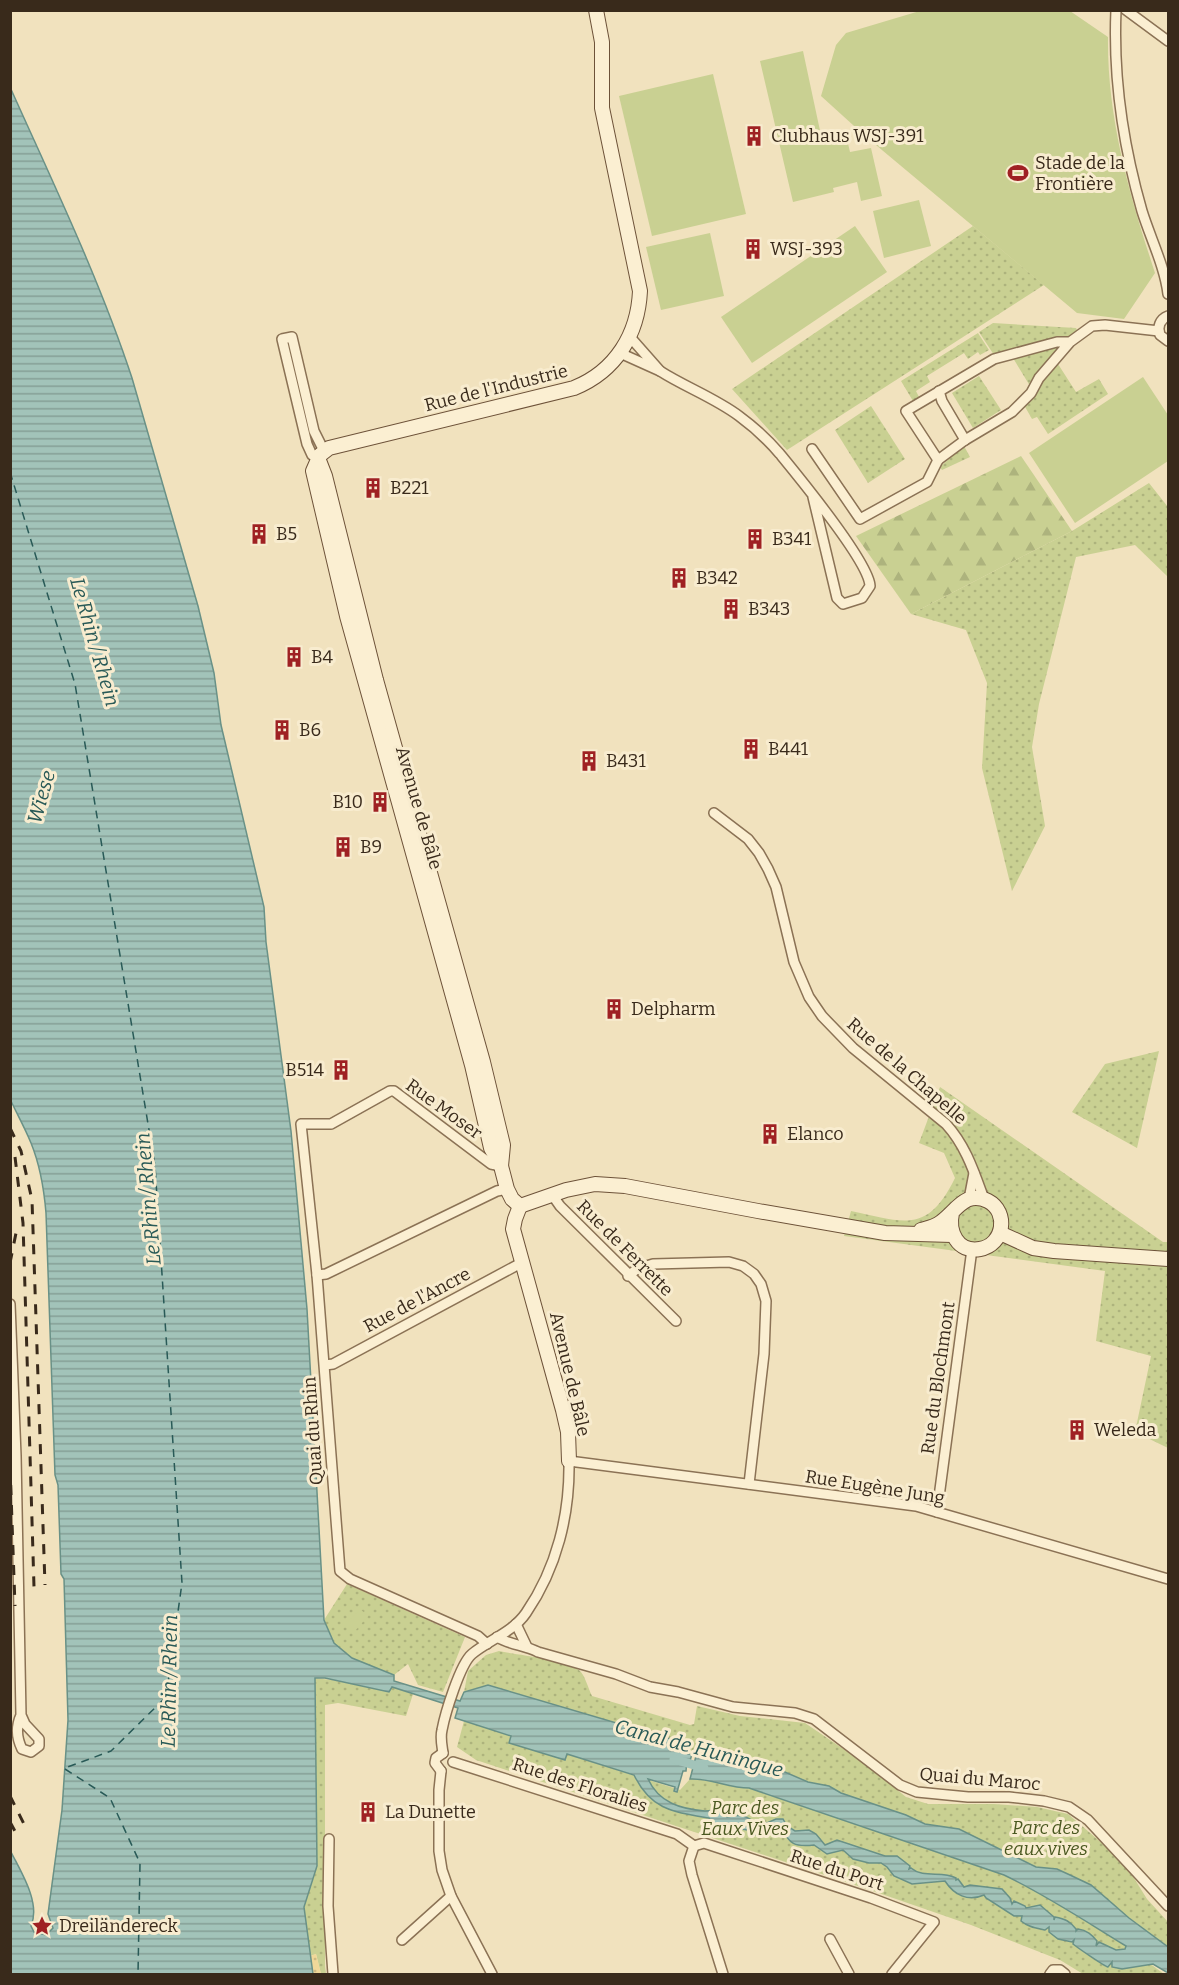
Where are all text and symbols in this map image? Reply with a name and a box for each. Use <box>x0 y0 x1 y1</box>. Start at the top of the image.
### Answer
building icon: Clubhaus WSJ-391 <box>742 124 766 148</box>
place label: Clubhaus WSJ-391 <box>771 125 924 147</box>
place label: Stade de la Frontière <box>1035 152 1125 195</box>
sports icon: Stade de la Frontière <box>1006 161 1030 185</box>
building icon: WSJ-393 <box>741 237 765 261</box>
place label: WSJ-393 <box>770 238 843 260</box>
street label: Rue de l'Industrie <box>422 360 570 416</box>
building icon: B221 <box>361 476 385 500</box>
place label: B221 <box>390 477 429 499</box>
building icon: B5 <box>247 522 271 546</box>
place label: B5 <box>276 523 297 545</box>
building icon: B341 <box>743 527 767 551</box>
place label: B341 <box>772 528 812 550</box>
building icon: B342 <box>667 566 691 590</box>
place label: B342 <box>696 567 738 589</box>
water label: Le Rhin / Rhein <box>65 575 125 709</box>
building icon: B343 <box>719 597 743 621</box>
place label: B343 <box>748 598 790 620</box>
building icon: B4 <box>282 645 306 669</box>
place label: B4 <box>311 646 334 668</box>
building icon: B6 <box>270 718 294 742</box>
place label: B6 <box>299 719 321 741</box>
building icon: B441 <box>739 737 763 761</box>
place label: B441 <box>768 738 809 760</box>
street label: Avenue de Bâle <box>391 744 447 872</box>
building icon: B431 <box>577 749 601 773</box>
place label: B431 <box>606 750 646 772</box>
water label: Wiese <box>22 768 60 826</box>
building icon: B10 <box>368 790 392 814</box>
place label: B10 <box>333 791 363 813</box>
building icon: B9 <box>331 835 355 859</box>
place label: B9 <box>360 836 382 858</box>
building icon: Delpharm <box>602 997 626 1021</box>
place label: Delpharm <box>631 998 716 1020</box>
street label: Rue de la Chapelle <box>843 1013 971 1129</box>
building icon: B514 <box>329 1058 353 1082</box>
place label: B514 <box>285 1059 324 1081</box>
street label: Rue Moser <box>402 1074 486 1144</box>
building icon: Elanco <box>758 1122 782 1146</box>
place label: Elanco <box>787 1123 844 1145</box>
water label: Le Rhin / Rhein <box>130 1132 166 1266</box>
street label: Rue de Ferrette <box>572 1195 678 1301</box>
street label: Rue de l'Ancre <box>360 1263 474 1337</box>
street label: Rue du Blochmont <box>916 1300 960 1456</box>
street label: Avenue de Bâle <box>545 1310 595 1438</box>
street label: Quai du Rhin <box>298 1375 328 1486</box>
building icon: Weleda <box>1065 1418 1089 1442</box>
place label: Weleda <box>1094 1419 1156 1441</box>
street label: Rue Eugène Jung <box>804 1465 946 1509</box>
water label: Le Rhin / Rhein <box>156 1614 182 1748</box>
water label: Canal de Huningue <box>612 1714 786 1782</box>
street label: Rue des Floralies <box>510 1753 650 1817</box>
street label: Quai du Maroc <box>919 1763 1041 1795</box>
park label: Parc des Eaux Vives <box>701 1797 789 1840</box>
building icon: La Dunette <box>356 1800 380 1824</box>
place label: La Dunette <box>385 1801 476 1823</box>
park label: Parc des eaux vives <box>1004 1817 1088 1860</box>
street label: Rue du Port <box>788 1845 887 1896</box>
place icon: Dreiländereck <box>30 1914 54 1938</box>
place label: Dreiländereck <box>59 1915 178 1937</box>

